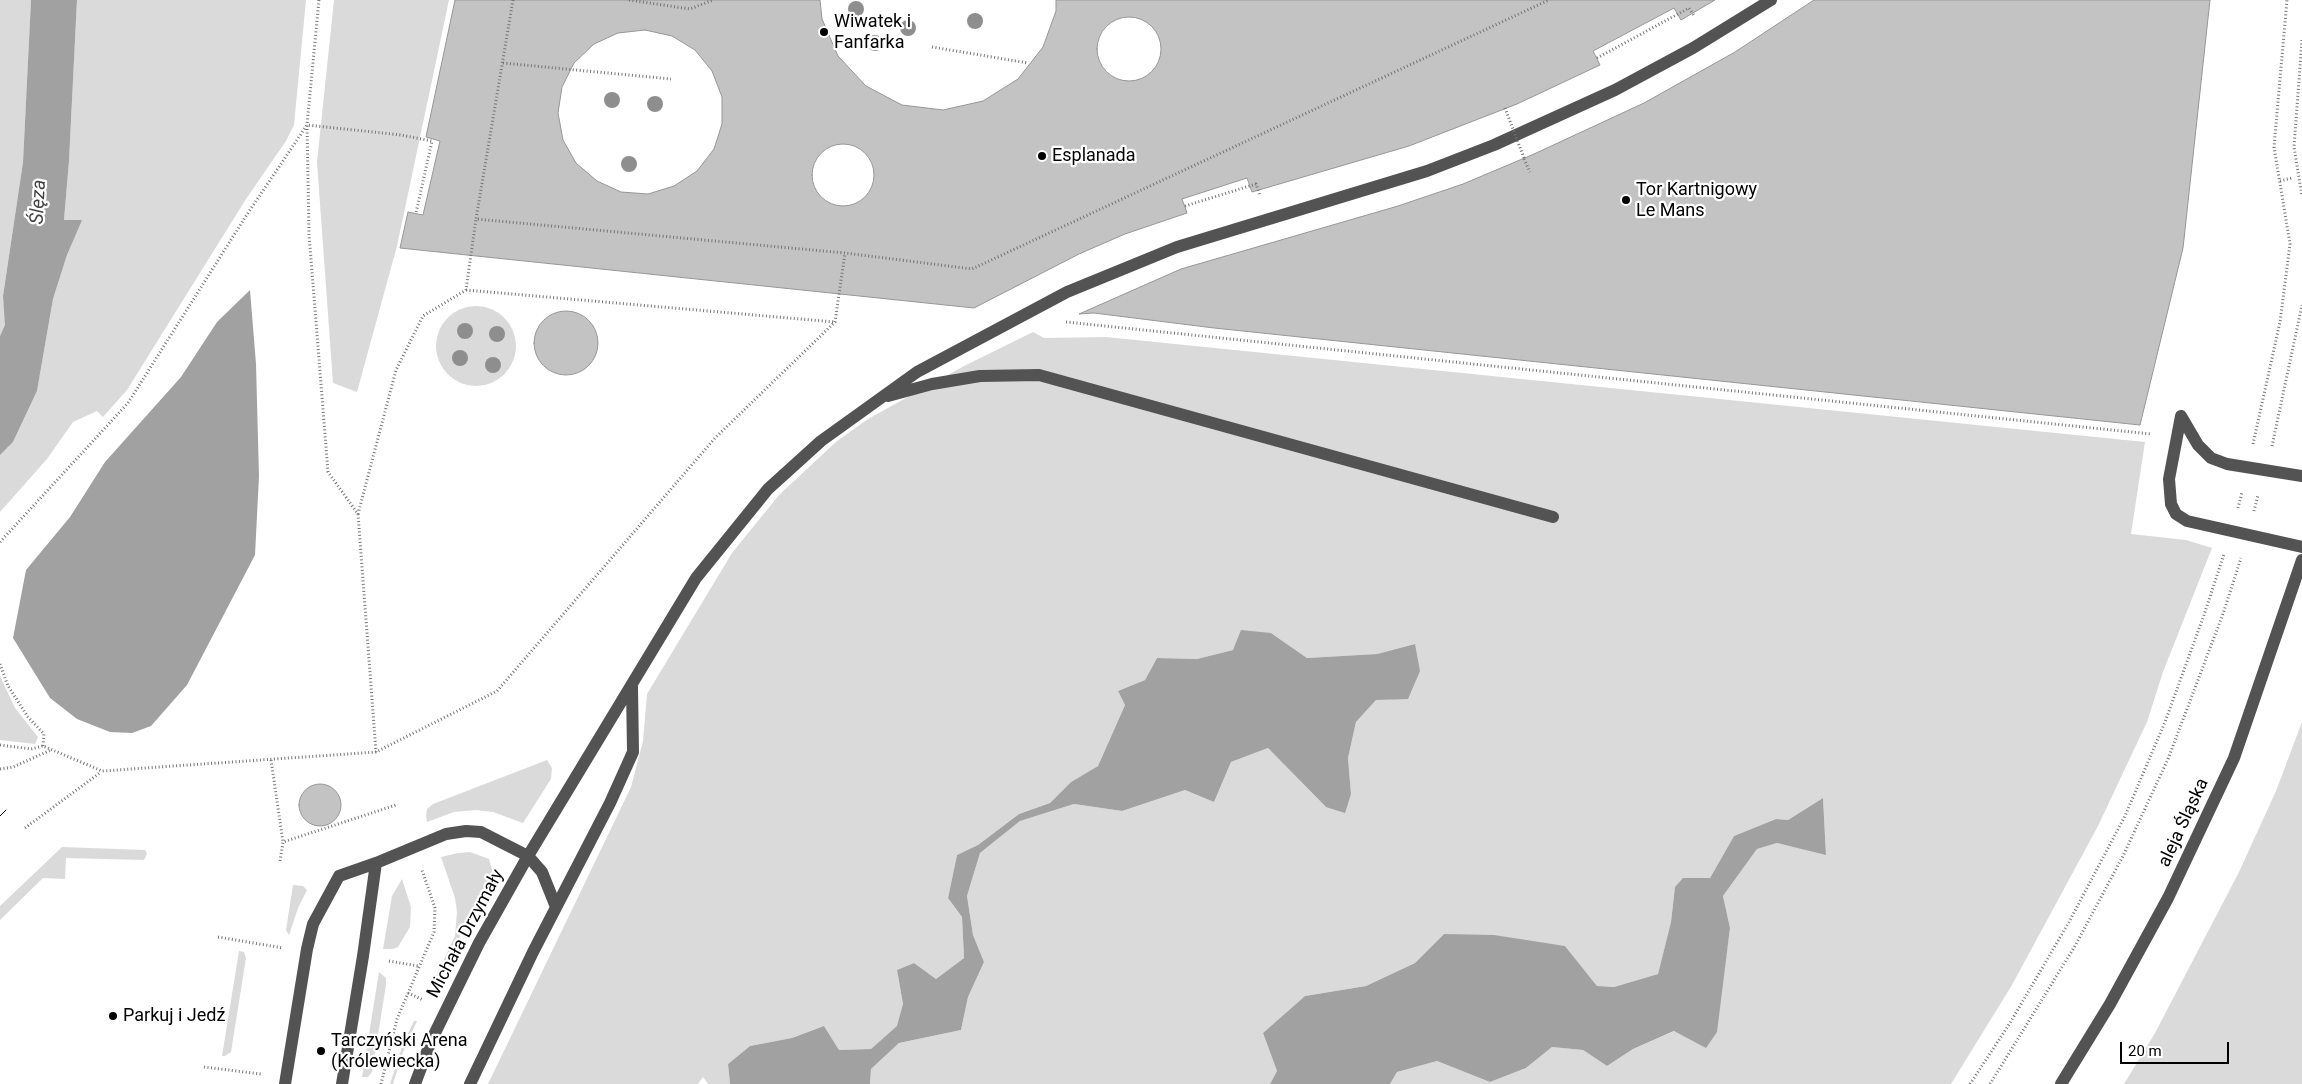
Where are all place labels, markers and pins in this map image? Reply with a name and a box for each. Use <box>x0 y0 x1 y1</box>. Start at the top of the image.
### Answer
place label: Wiwatek i Fanfarka <box>834 11 911 54</box>
marker: Wiwatek i Fanfarka <box>818 26 830 38</box>
place label: Esplanada <box>1052 145 1135 167</box>
marker: Esplanada <box>1036 150 1048 162</box>
place label: Tor Kartnigowy Le Mans <box>1636 179 1757 222</box>
marker: Tor Kartnigowy Le Mans <box>1620 194 1632 206</box>
place label: Parkuj i Jedź <box>123 1005 225 1027</box>
marker: Parkuj i Jedź <box>107 1010 119 1022</box>
place label: Tarczyński Arena (Królewiecka) <box>331 1030 467 1072</box>
marker: Tarczyński Arena (Królewiecka) <box>315 1045 327 1057</box>

